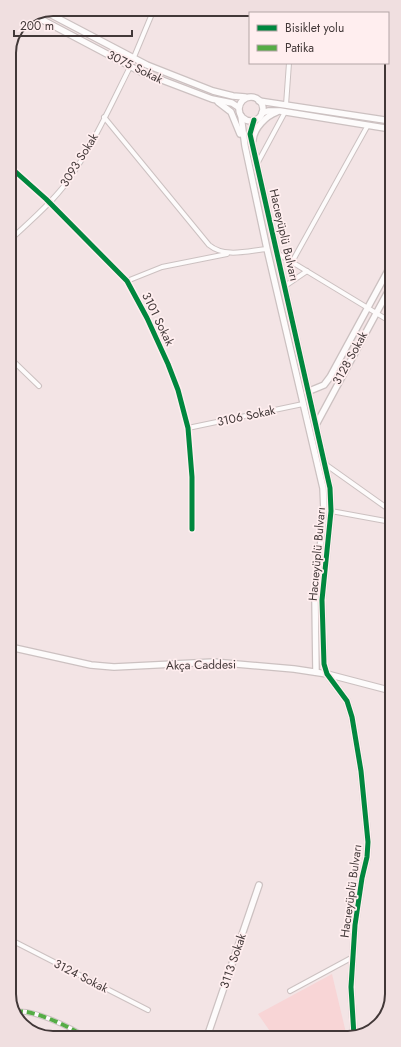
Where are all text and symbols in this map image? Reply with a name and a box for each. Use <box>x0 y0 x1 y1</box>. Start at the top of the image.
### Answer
scale bar <box>14 12 132 38</box>
legend <box>249 12 389 64</box>
text: 200 m <box>20 17 54 35</box>
text: Bisiklet yolu <box>285 19 344 37</box>
text: Patika <box>285 39 314 57</box>
street label: 3075 Sokak <box>104 46 166 89</box>
street label: 3093 Sokak <box>55 129 103 190</box>
street label: Hacıeyüplü Bulvarı <box>265 187 303 283</box>
street label: 3101 Sokak <box>137 289 179 349</box>
street label: 3128 Sokak <box>328 327 372 388</box>
street label: 3106 Sokak <box>215 401 277 431</box>
street label: Hacıeyüplü Bulvarı <box>304 506 330 602</box>
street label: Akça Caddesi <box>166 655 236 675</box>
street label: Hacıeyüplü Bulvarı <box>336 843 366 939</box>
street label: 3113 Sokak <box>215 930 251 991</box>
street label: 3124 Sokak <box>51 955 112 998</box>

